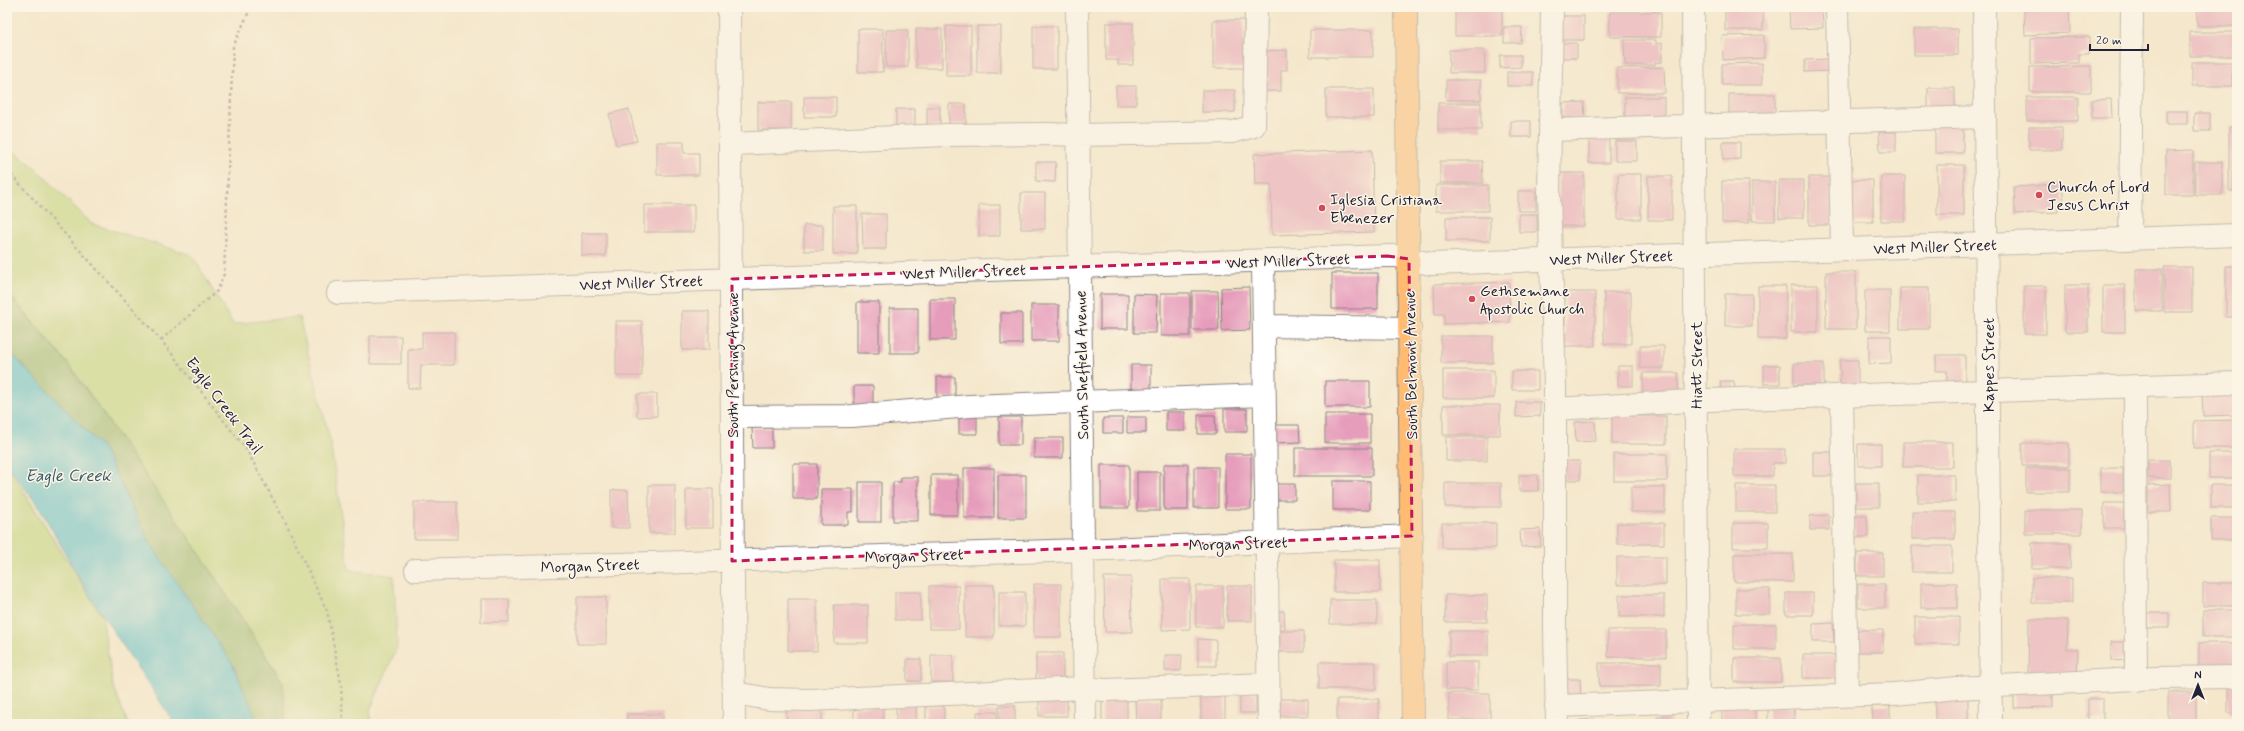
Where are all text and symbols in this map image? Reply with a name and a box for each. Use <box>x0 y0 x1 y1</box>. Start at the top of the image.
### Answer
scale bar <box>2090 26 2148 52</box>
text: 20 m <box>2096 33 2122 49</box>
place label: Church of Lord Jesus Christ <box>2047 177 2149 216</box>
place label: Iglesia Cristiana Ebenezer <box>1330 190 1442 229</box>
marker: Church of Lord Jesus Christ <box>2034 190 2044 200</box>
marker: Iglesia Cristiana Ebenezer <box>1317 203 1327 213</box>
street label: West Miller Street <box>1873 235 1997 260</box>
street label: West Miller Street <box>1549 246 1673 271</box>
street label: West Miller Street <box>1226 249 1350 274</box>
street label: West Miller Street <box>902 260 1026 285</box>
street label: West Miller Street <box>579 271 703 296</box>
place label: Gethsemane Apostolic Church <box>1480 281 1585 321</box>
street label: South Sheffield Avenue <box>1071 290 1094 440</box>
street label: South Belmont Avenue <box>1400 290 1423 440</box>
street label: South Pershing Avenue <box>723 292 745 438</box>
marker: Gethsemane Apostolic Church <box>1467 294 1477 304</box>
street label: Kappes Street <box>1979 318 2000 412</box>
street label: Hiatt Street <box>1687 321 1708 409</box>
street label: Eagle Creek Trail <box>181 353 267 459</box>
water label: Eagle Creek <box>25 465 112 488</box>
street label: Morgan Street <box>1188 532 1288 558</box>
street label: Morgan Street <box>864 544 964 570</box>
street label: Morgan Street <box>540 554 640 580</box>
north arrow <box>2178 665 2218 705</box>
text: N <box>2194 669 2202 683</box>

